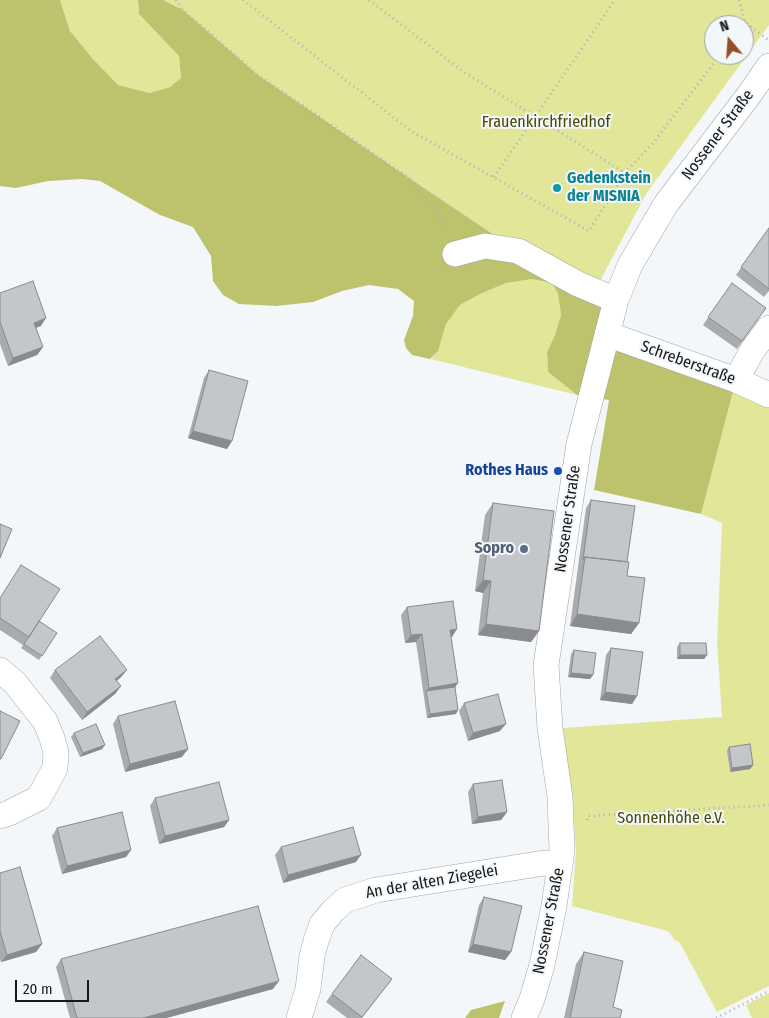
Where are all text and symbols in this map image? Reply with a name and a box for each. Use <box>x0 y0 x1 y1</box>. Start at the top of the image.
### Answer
north arrow <box>704 15 754 65</box>
text: N <box>718 17 731 36</box>
street label: Nossener Straße <box>678 86 758 184</box>
park label: Frauenkirchfriedhof <box>482 113 610 133</box>
place label: Gedenkstein der MISNIA <box>567 169 651 207</box>
marker: Gedenkstein der MISNIA <box>551 182 563 194</box>
street label: Schreberstraße <box>638 337 738 389</box>
place label: Rothes Haus <box>465 461 548 481</box>
street label: Nossener Straße <box>551 464 585 574</box>
marker: Rothes Haus <box>552 465 564 477</box>
place label: Sopro <box>475 539 514 559</box>
marker: Sopro <box>518 543 530 555</box>
park label: Sonnenhöhe e.V. <box>617 809 725 829</box>
street label: An der alten Ziegelei <box>364 861 500 903</box>
street label: Nossener Straße <box>529 866 569 976</box>
scale bar <box>18 970 91 1002</box>
text: 20 m <box>23 980 53 998</box>

